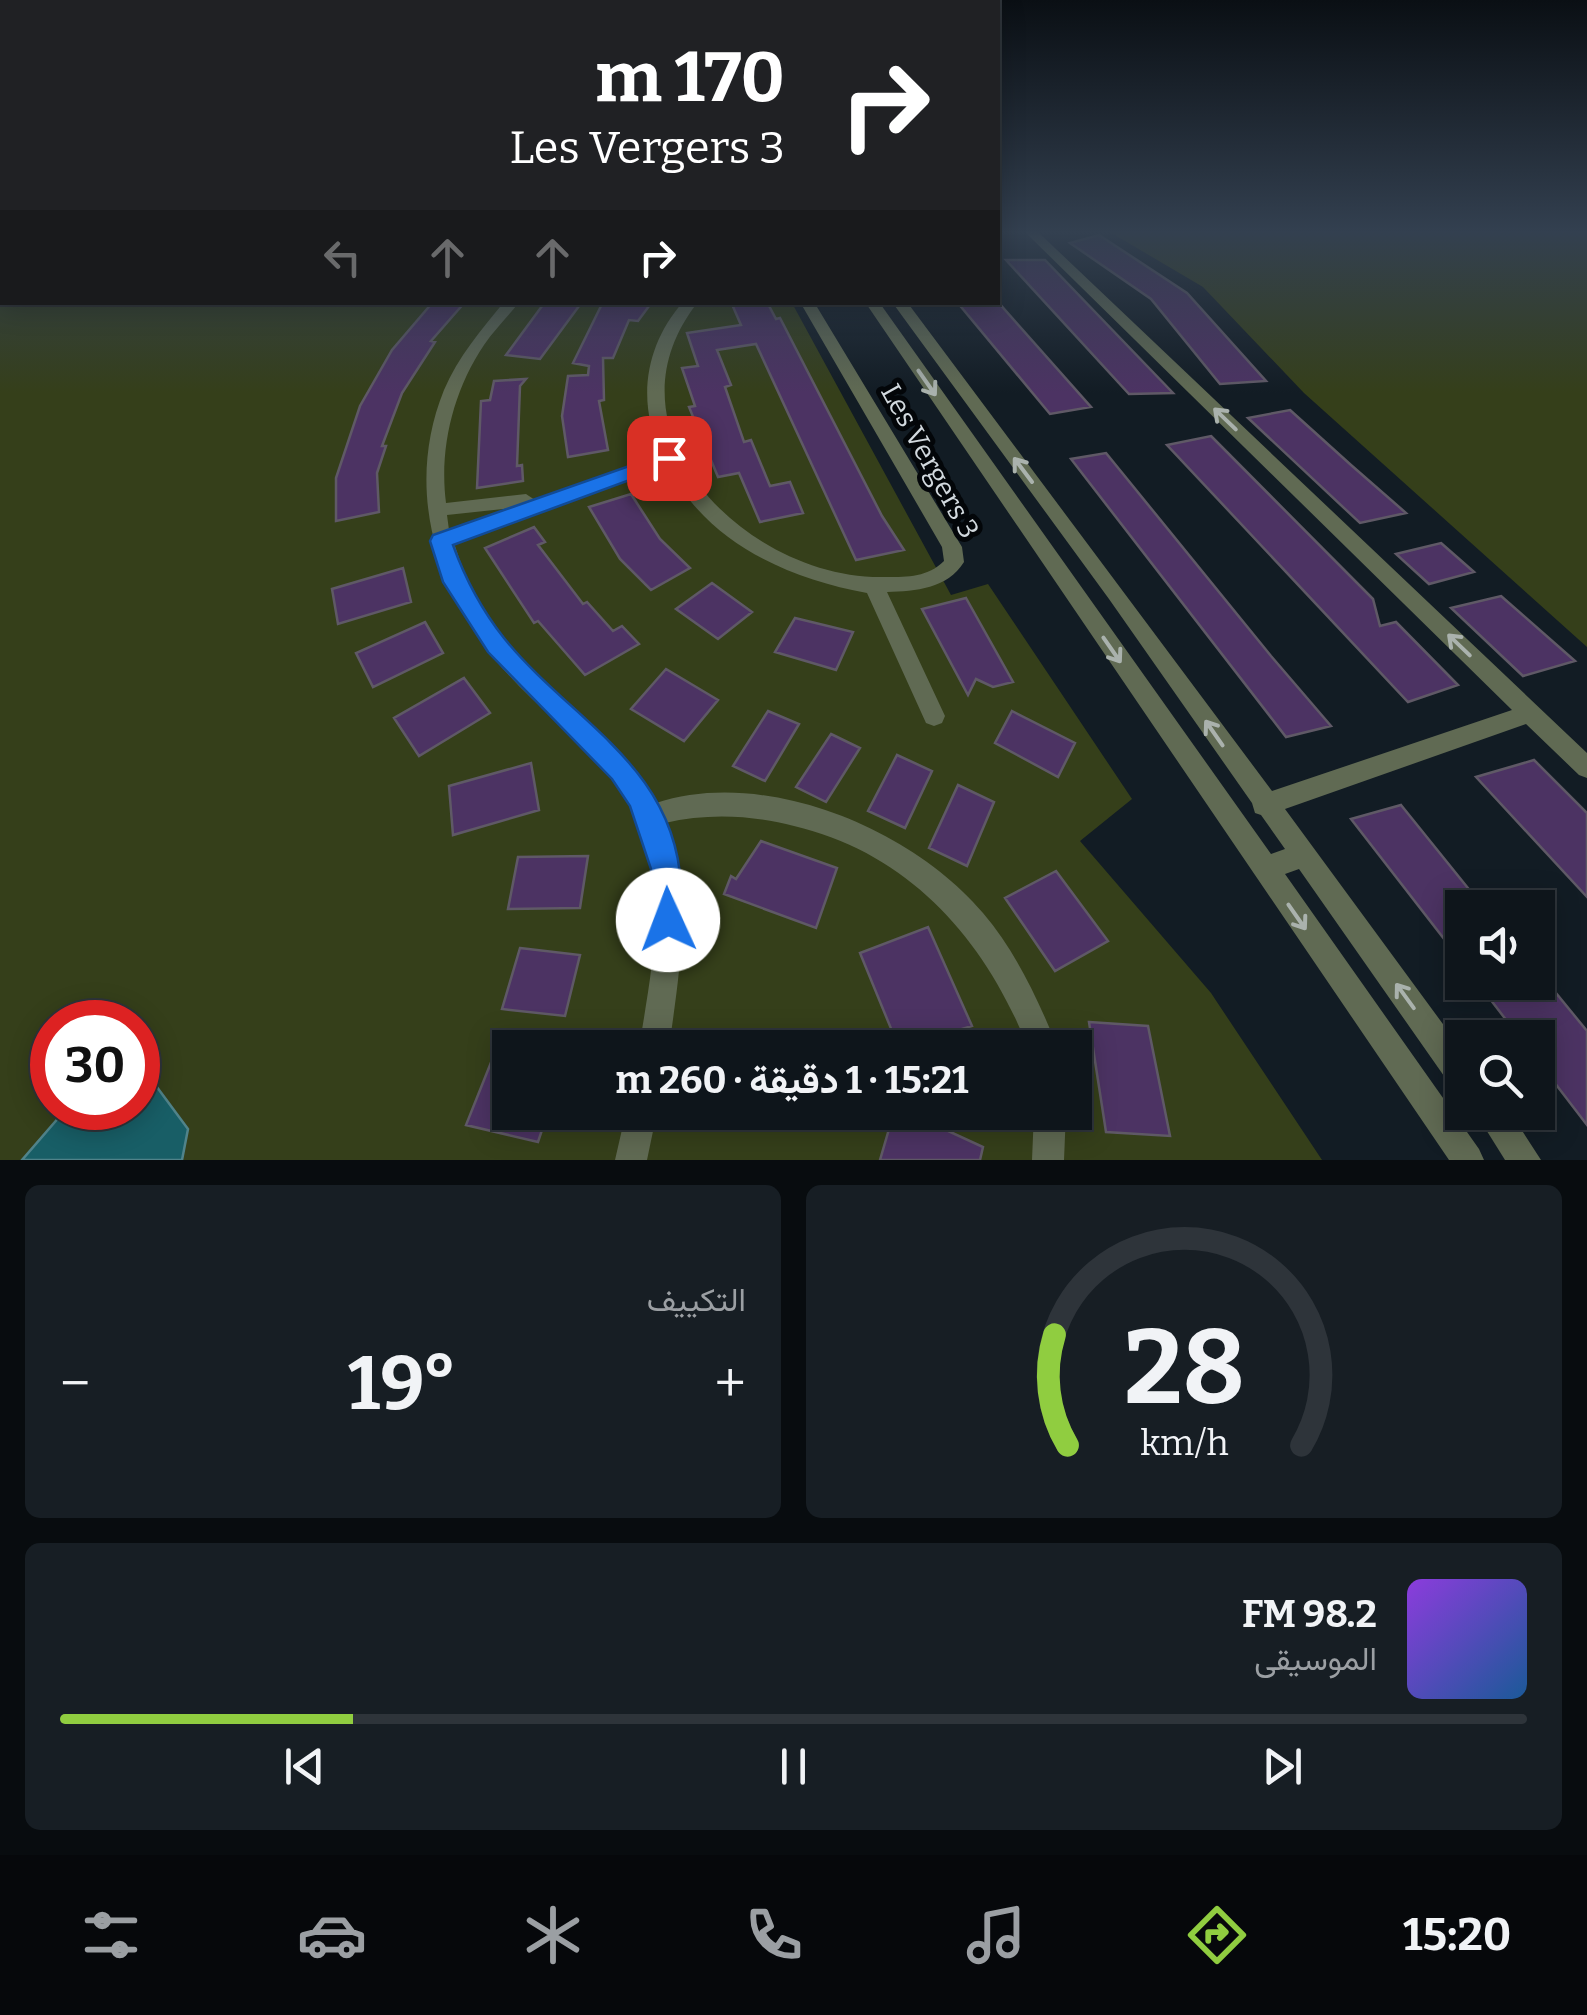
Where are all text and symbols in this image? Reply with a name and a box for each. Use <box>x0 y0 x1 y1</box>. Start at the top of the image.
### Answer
text: 170 m <box>595 36 785 120</box>
icon: right <box>820 40 950 170</box>
text: Les Vergers 3 <box>509 121 785 175</box>
icon: left <box>315 230 370 285</box>
icon: ahead <box>420 230 475 285</box>
icon: ahead <box>525 230 580 285</box>
icon: right <box>630 230 685 285</box>
one-way arrow <box>916 368 937 396</box>
street label: Les Vergers 3 <box>874 378 986 544</box>
one-way arrow <box>1214 408 1238 432</box>
pin <box>627 416 712 501</box>
icon: arrive <box>642 431 697 486</box>
one-way arrow <box>1013 457 1034 484</box>
one-way arrow <box>1447 634 1472 657</box>
one-way arrow <box>1101 635 1122 663</box>
one-way arrow <box>1204 720 1225 748</box>
position arrow <box>616 868 720 972</box>
map controls <box>1445 890 1555 1130</box>
button: sound <box>1445 890 1555 1000</box>
one-way arrow <box>1286 903 1307 931</box>
one-way arrow <box>1394 983 1415 1010</box>
speed limit sign: 30 <box>30 1000 160 1130</box>
button: search <box>1445 1020 1555 1130</box>
text: 15:21 · 1 دقيقة · 260 m <box>616 1057 968 1103</box>
text: التكييف <box>647 1281 746 1319</box>
text: 28 <box>1123 1306 1245 1431</box>
text: 19° <box>348 1339 457 1429</box>
text: − <box>60 1351 90 1417</box>
text: + <box>715 1351 746 1417</box>
text: km/h <box>1140 1422 1228 1464</box>
text: 98.2 FM <box>1242 1591 1377 1637</box>
text: الموسيقى <box>1254 1640 1377 1678</box>
icon: previous <box>277 1739 332 1794</box>
icon: pause <box>766 1739 821 1794</box>
icon: next <box>1255 1739 1310 1794</box>
icon: filters <box>76 1900 146 1970</box>
icon: car <box>297 1900 367 1970</box>
icon: climate <box>518 1900 588 1970</box>
icon: phone <box>739 1900 809 1970</box>
icon: music <box>961 1900 1031 1970</box>
icon: directions <box>1182 1900 1252 1970</box>
text: 15:20 <box>1403 1908 1511 1962</box>

